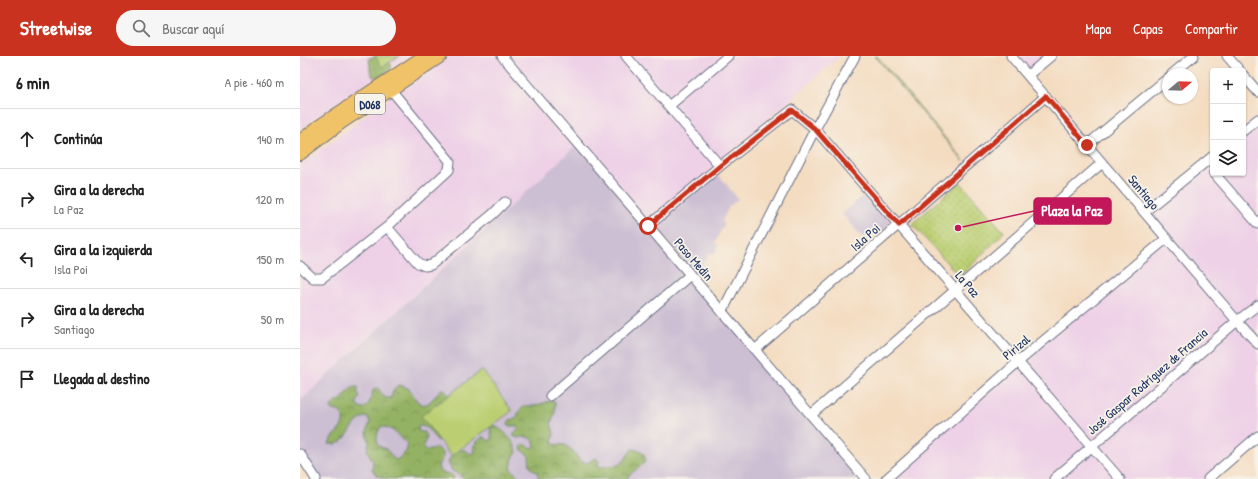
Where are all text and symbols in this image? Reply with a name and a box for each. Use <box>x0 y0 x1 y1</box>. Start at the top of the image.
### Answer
search box <box>116 10 396 46</box>
text: Streetwise <box>20 15 92 41</box>
icon: search <box>130 17 152 39</box>
text: Buscar aquí <box>162 18 225 39</box>
text: Mapa <box>1086 19 1111 38</box>
text: Capas <box>1133 19 1163 38</box>
text: Compartir <box>1185 19 1238 38</box>
north arrow <box>1162 68 1198 104</box>
map controls <box>1210 68 1246 176</box>
button: + <box>1210 68 1246 104</box>
text: 6 min <box>16 71 50 94</box>
text: A pie · 460 m <box>225 73 284 91</box>
road number: D068 <box>355 94 385 114</box>
button: − <box>1210 104 1246 140</box>
icon: ahead <box>16 128 38 150</box>
text: Continúa <box>54 128 102 149</box>
text: 140 m <box>257 130 284 148</box>
route end <box>1078 136 1096 154</box>
button: layers <box>1210 140 1246 176</box>
street label: Santiago <box>1124 171 1164 213</box>
text: Gira a la derecha <box>54 179 144 200</box>
icon: right <box>16 188 38 210</box>
text: 120 m <box>256 190 284 208</box>
callout: Plaza la Paz <box>1034 198 1111 224</box>
text: La Paz <box>54 200 84 218</box>
text: Plaza la Paz <box>1041 201 1103 220</box>
route start <box>639 217 657 235</box>
street label: Isla Poi <box>846 219 884 255</box>
street label: Paso Medin <box>670 234 718 284</box>
text: Gira a la izquierda <box>54 239 152 260</box>
icon: left <box>16 248 38 270</box>
text: 150 m <box>256 250 284 268</box>
text: Isla Poi <box>54 260 88 278</box>
street label: La Paz <box>951 267 985 301</box>
text: Gira a la derecha <box>54 299 144 320</box>
icon: right <box>16 308 38 330</box>
text: 50 m <box>261 310 284 328</box>
text: Santiago <box>54 320 94 338</box>
street label: José Gaspar Rodríguez de Francia <box>1083 324 1211 438</box>
street label: Pirizal <box>998 330 1034 364</box>
icon: arrive <box>16 368 38 390</box>
text: Llegada al destino <box>54 368 150 389</box>

